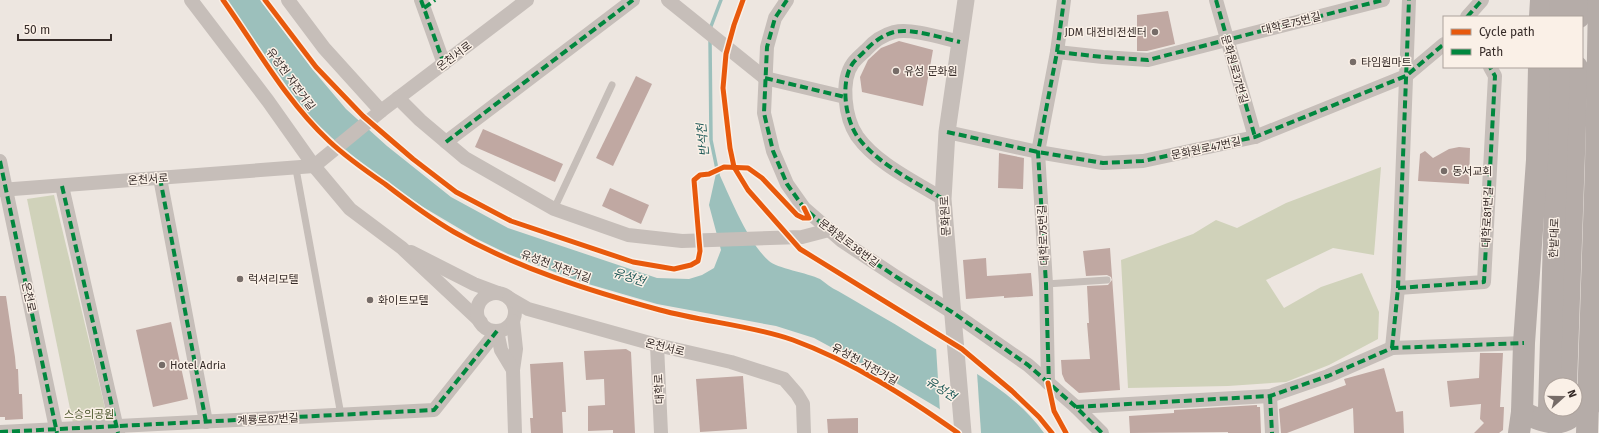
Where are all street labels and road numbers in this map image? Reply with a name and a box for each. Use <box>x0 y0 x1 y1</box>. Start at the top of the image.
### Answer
street label: 대학로75번길 <box>1260 10 1322 37</box>
street label: 문화원로37번길 <box>1218 33 1251 105</box>
street label: 온천서로 <box>434 39 474 74</box>
street label: 유성천 자전거길 <box>264 46 318 113</box>
street label: 문화원로47번길 <box>1170 135 1242 162</box>
street label: 온천서로 <box>127 172 169 187</box>
street label: 대학로81번길 <box>1479 186 1496 248</box>
street label: 문화원로 <box>938 195 953 237</box>
street label: 대학로75번길 <box>1035 204 1052 266</box>
street label: 문화원로38번길 <box>816 216 881 270</box>
street label: 한밭대로 <box>1547 218 1562 258</box>
street label: 유성천 자전거길 <box>519 248 593 285</box>
street label: 온천로 <box>19 281 38 313</box>
street label: 온천서로 <box>644 336 686 359</box>
street label: 유성천 자전거길 <box>829 341 900 388</box>
street label: 대학로 <box>652 373 667 404</box>
street label: 계룡로87번길 <box>237 411 299 428</box>

